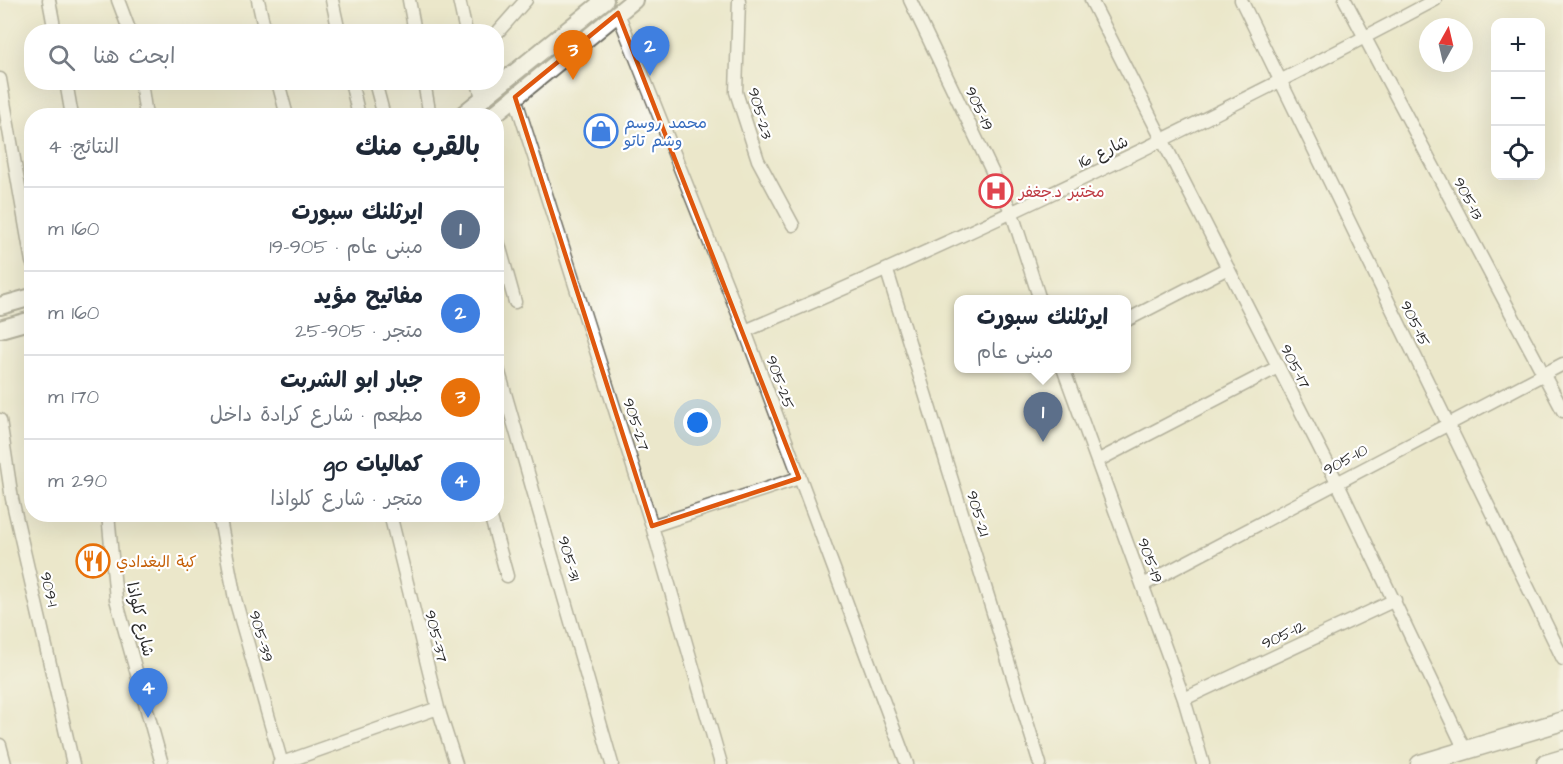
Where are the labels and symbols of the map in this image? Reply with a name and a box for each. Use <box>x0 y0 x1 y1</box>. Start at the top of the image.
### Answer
north arrow <box>1419 18 1473 72</box>
pin: 2 <box>630 26 670 76</box>
pin: 3 <box>554 31 592 80</box>
street label: 905-19 <box>959 83 999 134</box>
street label: 905-23 <box>742 85 778 142</box>
place label: محمد روسم وشم تاتو <box>622 112 707 153</box>
shop icon: محمد روسم وشم تاتو <box>583 113 619 149</box>
street label: شارع 16 <box>1075 130 1132 173</box>
hospital icon: مختبر د.جغفر <box>978 173 1014 209</box>
street label: 905-13 <box>1448 173 1489 224</box>
place label: مختبر د.جغفر <box>1017 181 1105 203</box>
street label: 905-15 <box>1395 297 1436 351</box>
street label: 905-17 <box>1275 340 1316 393</box>
street label: 905-25 <box>760 352 800 413</box>
pin: 1 <box>1024 392 1062 442</box>
street label: 905-27 <box>617 395 655 454</box>
your location <box>683 408 712 437</box>
street label: 905-10 <box>1319 439 1372 481</box>
street label: 905-21 <box>961 488 995 539</box>
street label: 905-31 <box>552 533 586 583</box>
street label: 905-19 <box>1132 535 1168 586</box>
restaurant icon: كبة البغدادي <box>75 543 111 579</box>
place label: كبة البغدادي <box>116 551 197 573</box>
street label: 909-1 <box>34 570 64 609</box>
street label: شارع كلواذا <box>121 580 159 659</box>
street label: 905-39 <box>243 608 279 665</box>
street label: 905-37 <box>419 608 453 665</box>
street label: 905-12 <box>1258 615 1309 655</box>
pin: 4 <box>128 668 168 718</box>

